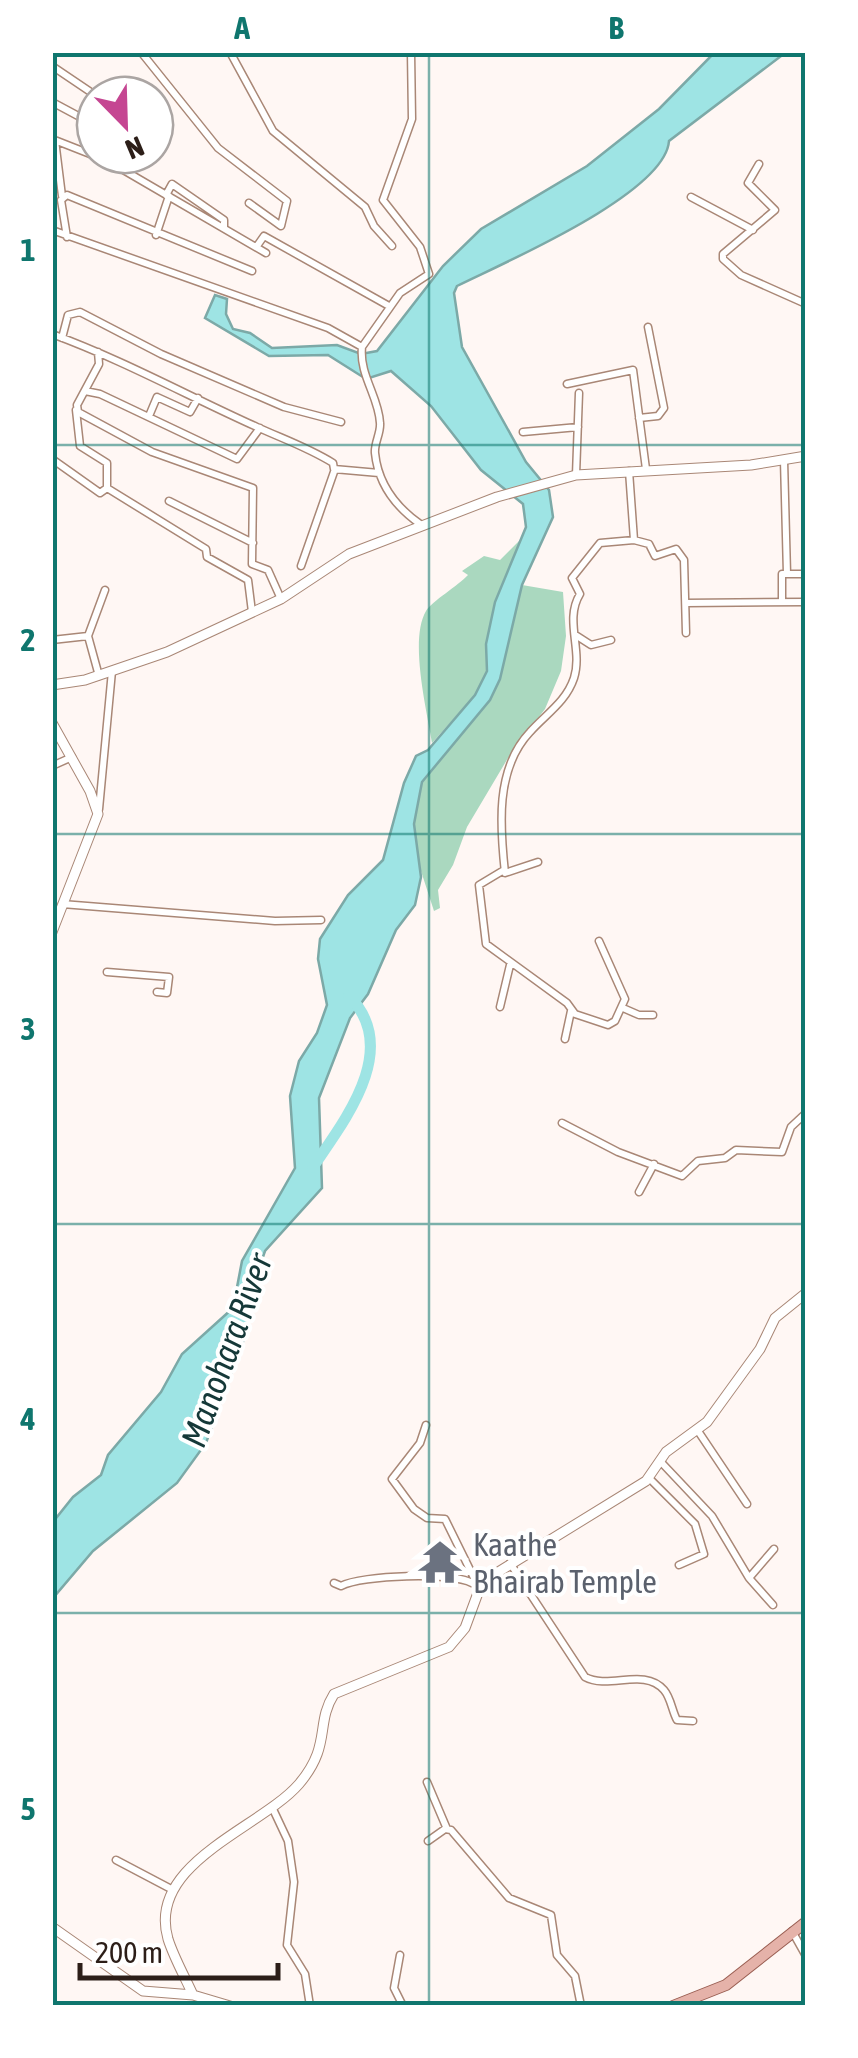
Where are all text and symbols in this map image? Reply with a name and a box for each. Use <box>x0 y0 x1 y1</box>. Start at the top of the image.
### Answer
text: A <box>233 9 250 46</box>
text: B <box>608 9 624 46</box>
north arrow <box>75 75 175 175</box>
text: N <box>121 130 149 166</box>
text: 1 <box>20 231 36 268</box>
text: 2 <box>20 621 36 658</box>
text: 3 <box>20 1010 36 1047</box>
water label: Manohara River <box>173 1246 280 1452</box>
text: 4 <box>19 1400 36 1437</box>
place label: Kaathe Bhairab Temple <box>473 1526 657 1600</box>
temple icon: Kaathe Bhairab Temple <box>416 1538 464 1586</box>
text: 5 <box>20 1790 36 1827</box>
scale bar <box>80 1918 278 1980</box>
text: 200 m <box>95 1935 163 1969</box>

